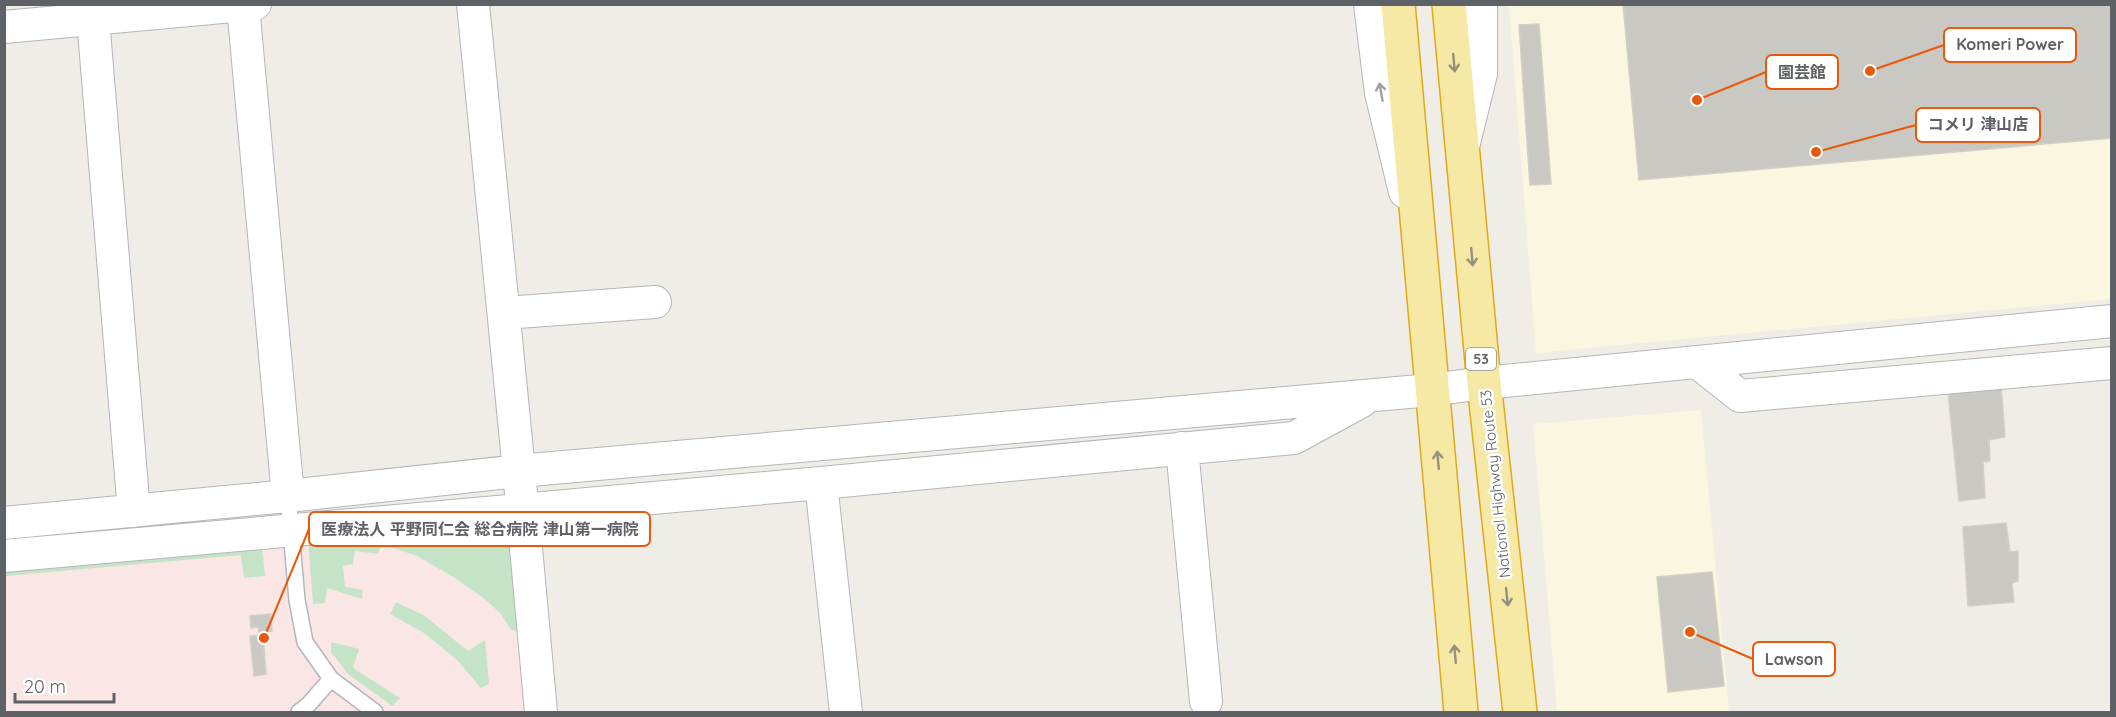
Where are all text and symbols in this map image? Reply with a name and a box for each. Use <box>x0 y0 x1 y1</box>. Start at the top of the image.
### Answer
callout: Komeri Power <box>1944 28 2076 62</box>
text: Komeri Power <box>1956 34 2064 54</box>
one-way arrow <box>1449 52 1460 72</box>
callout: 園芸館 <box>1766 55 1838 89</box>
text: 園芸館 <box>1778 62 1826 82</box>
one-way arrow <box>1375 83 1386 102</box>
callout: コメリ 津山店 <box>1916 108 2040 142</box>
text: コメリ 津山店 <box>1928 114 2028 134</box>
one-way arrow <box>1467 247 1478 266</box>
road number: 53 <box>1466 348 1496 370</box>
street label: National Highway Route 53 <box>1476 389 1514 579</box>
one-way arrow <box>1432 451 1443 471</box>
callout: 医療法人 平野同仁会 総合病院 津山第一病院 <box>309 512 650 546</box>
text: 医療法人 平野同仁会 総合病院 津山第一病院 <box>321 519 639 539</box>
one-way arrow <box>1502 587 1513 607</box>
callout: Lawson <box>1753 642 1835 676</box>
one-way arrow <box>1450 645 1461 665</box>
text: Lawson <box>1765 649 1823 669</box>
scale bar <box>15 666 114 704</box>
text: 20 m <box>24 675 66 698</box>

